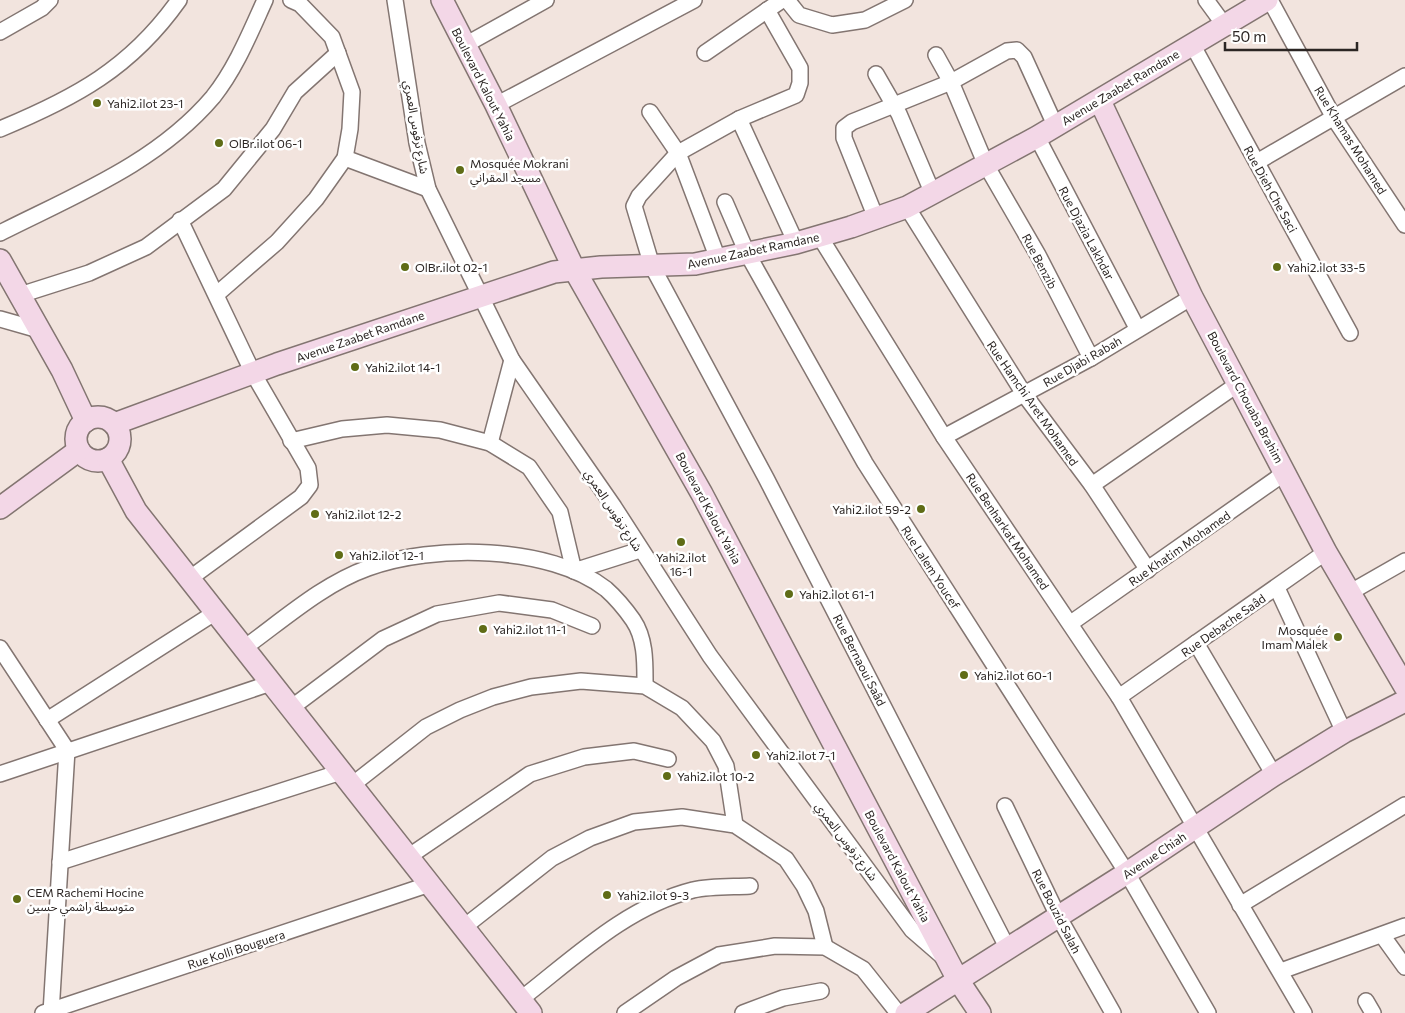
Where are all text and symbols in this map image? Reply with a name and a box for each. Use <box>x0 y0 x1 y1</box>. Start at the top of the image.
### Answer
scale bar <box>1225 20 1358 52</box>
street label: Boulevard Kalout Yahia <box>449 25 519 143</box>
text: 50 m <box>1232 27 1266 45</box>
street label: Avenue Zaabet Ramdane <box>1059 46 1181 128</box>
street label: شارع ترفوس العمري <box>398 79 432 175</box>
street label: Rue Khamas Mohamed <box>1312 83 1390 197</box>
place label: Yahi2.ilot 23-1 <box>107 96 183 110</box>
marker: Yahi2.ilot 23-1 <box>91 97 103 109</box>
place label: OlBr.ilot 06-1 <box>229 136 302 150</box>
marker: OlBr.ilot 06-1 <box>213 137 225 149</box>
street label: Rue Dieh Che Saci <box>1241 143 1301 235</box>
place label: Mosquée Mokrani مسجد المقراني <box>470 156 569 188</box>
marker: Mosquée Mokrani مسجد المقراني <box>454 164 466 176</box>
street label: Rue Djazia Lakhdar <box>1056 184 1118 282</box>
street label: Avenue Zaabet Ramdane <box>686 229 820 271</box>
street label: Rue Benzib <box>1020 231 1060 291</box>
place label: OlBr.ilot 02-1 <box>415 260 488 274</box>
place label: Yahi2.ilot 33-5 <box>1287 260 1366 274</box>
marker: OlBr.ilot 02-1 <box>399 261 411 273</box>
marker: Yahi2.ilot 33-5 <box>1271 261 1283 273</box>
street label: Avenue Zaabet Ramdane <box>294 307 426 365</box>
street label: Boulevard Chouaba Brahim <box>1205 329 1287 465</box>
street label: Rue Djabi Rabah <box>1040 333 1124 389</box>
street label: Rue Hamchi Aret Mohamed <box>985 338 1082 468</box>
place label: Yahi2.ilot 14-1 <box>365 360 440 374</box>
marker: Yahi2.ilot 14-1 <box>349 361 361 373</box>
street label: Boulevard Kalout Yahia <box>674 450 744 566</box>
street label: شارع ترفوس العمري <box>579 467 646 556</box>
street label: Rue Benharkat Mohamed <box>964 470 1052 592</box>
place label: Yahi2.ilot 59-2 <box>832 502 911 516</box>
marker: Yahi2.ilot 59-2 <box>915 503 927 515</box>
place label: Yahi2.ilot 12-2 <box>325 507 402 521</box>
marker: Yahi2.ilot 12-2 <box>309 508 321 520</box>
street label: Rue Khatim Mohamed <box>1126 508 1233 588</box>
street label: Rue Lalem Youcef <box>899 523 963 611</box>
marker: Yahi2.ilot 16-1 <box>675 536 687 548</box>
place label: Yahi2.ilot 12-1 <box>349 548 424 562</box>
marker: Yahi2.ilot 12-1 <box>333 549 345 561</box>
place label: Yahi2.ilot 16-1 <box>656 550 706 578</box>
place label: Yahi2.ilot 61-1 <box>799 587 874 601</box>
marker: Yahi2.ilot 61-1 <box>783 588 795 600</box>
street label: Rue Debache Saâd <box>1178 591 1268 659</box>
street label: Rue Bernaoui Saâd <box>831 612 889 708</box>
place label: Yahi2.ilot 11-1 <box>493 622 566 636</box>
marker: Yahi2.ilot 11-1 <box>477 623 489 635</box>
place label: Mosquée Imam Malek <box>1262 623 1328 651</box>
marker: Mosquée Imam Malek <box>1332 631 1344 643</box>
place label: Yahi2.ilot 60-1 <box>974 668 1052 682</box>
marker: Yahi2.ilot 60-1 <box>958 669 970 681</box>
place label: Yahi2.ilot 7-1 <box>766 748 835 762</box>
marker: Yahi2.ilot 7-1 <box>750 749 762 761</box>
place label: Yahi2.ilot 10-2 <box>677 769 755 783</box>
marker: Yahi2.ilot 10-2 <box>661 770 673 782</box>
street label: شارع ترفوس العمري <box>810 799 881 885</box>
street label: Boulevard Kalout Yahia <box>863 808 933 924</box>
street label: Avenue Chiah <box>1120 829 1188 881</box>
street label: Rue Bouzid Salah <box>1030 867 1084 955</box>
place label: CEM Rachemi Hocine متوسطة راشمي حسين <box>27 885 144 917</box>
place label: Yahi2.ilot 9-3 <box>617 888 689 902</box>
marker: Yahi2.ilot 9-3 <box>601 889 613 901</box>
marker: CEM Rachemi Hocine متوسطة راشمي حسين <box>11 893 23 905</box>
street label: Rue Kolli Bouguera <box>185 927 287 971</box>

